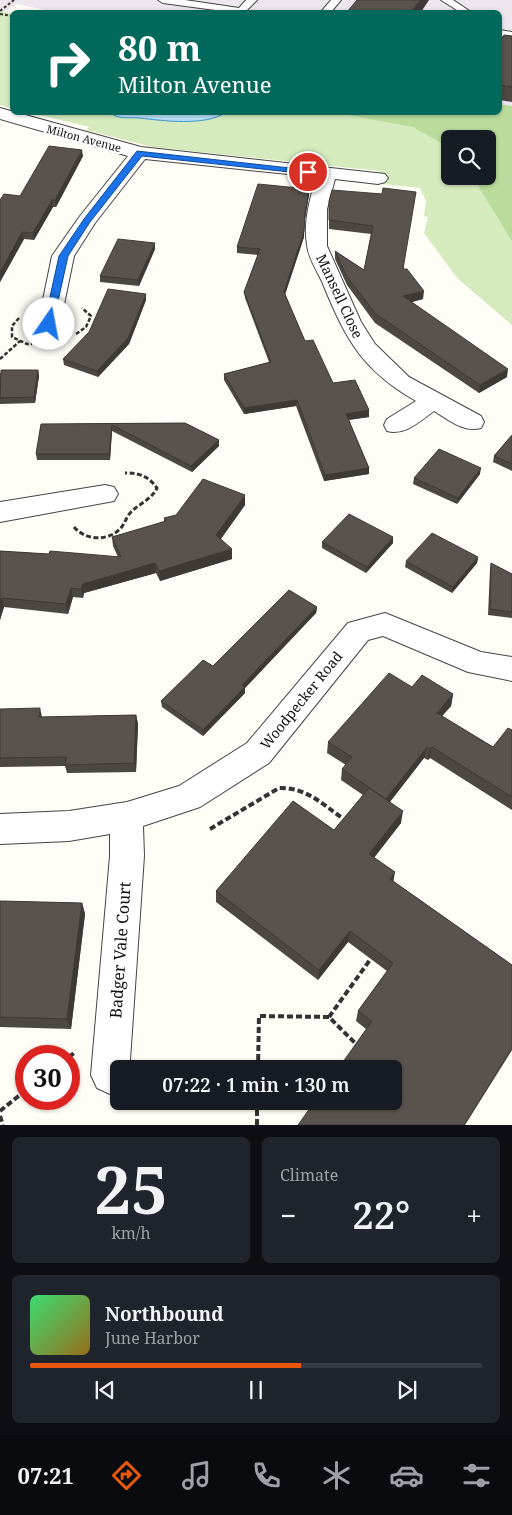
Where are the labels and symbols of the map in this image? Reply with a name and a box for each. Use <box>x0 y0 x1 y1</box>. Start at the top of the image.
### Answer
street label: Milton Avenue <box>45 121 123 155</box>
pin <box>287 151 329 193</box>
street label: Mansell Close <box>312 251 368 341</box>
position arrow <box>22 297 74 349</box>
street label: Woodpecker Road <box>256 647 347 753</box>
street label: Badger Vale Court <box>104 880 136 1019</box>
speed limit sign: 30 <box>15 1045 80 1110</box>

